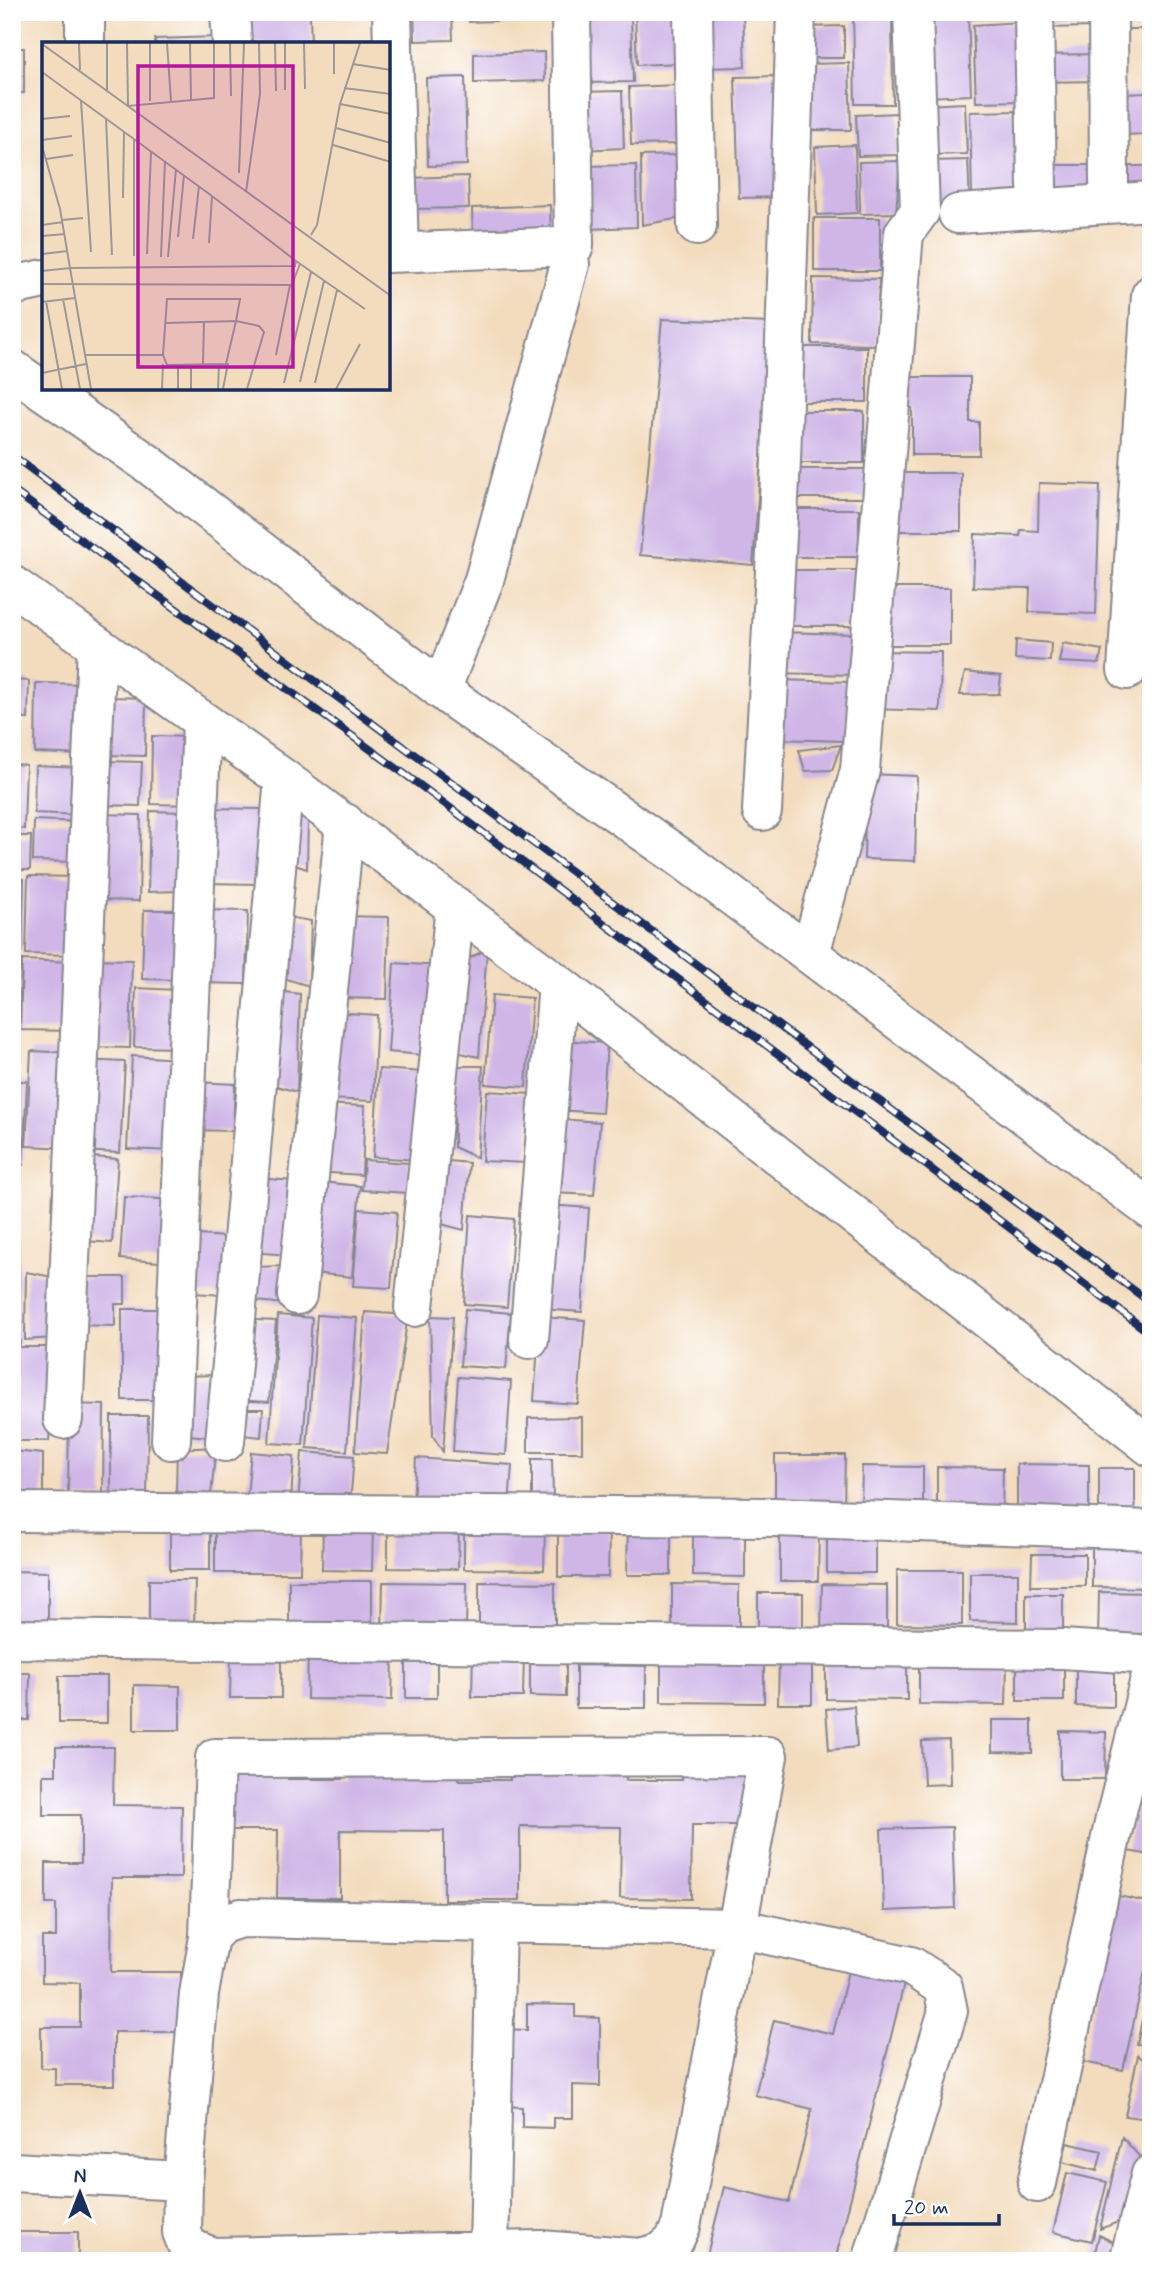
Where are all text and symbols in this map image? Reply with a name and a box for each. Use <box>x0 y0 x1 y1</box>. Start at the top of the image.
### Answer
inset map <box>42 42 390 390</box>
north arrow <box>46 2158 116 2228</box>
text: N <box>74 2165 86 2190</box>
scale bar <box>894 2182 998 2226</box>
text: 20 m <box>904 2194 949 2222</box>

